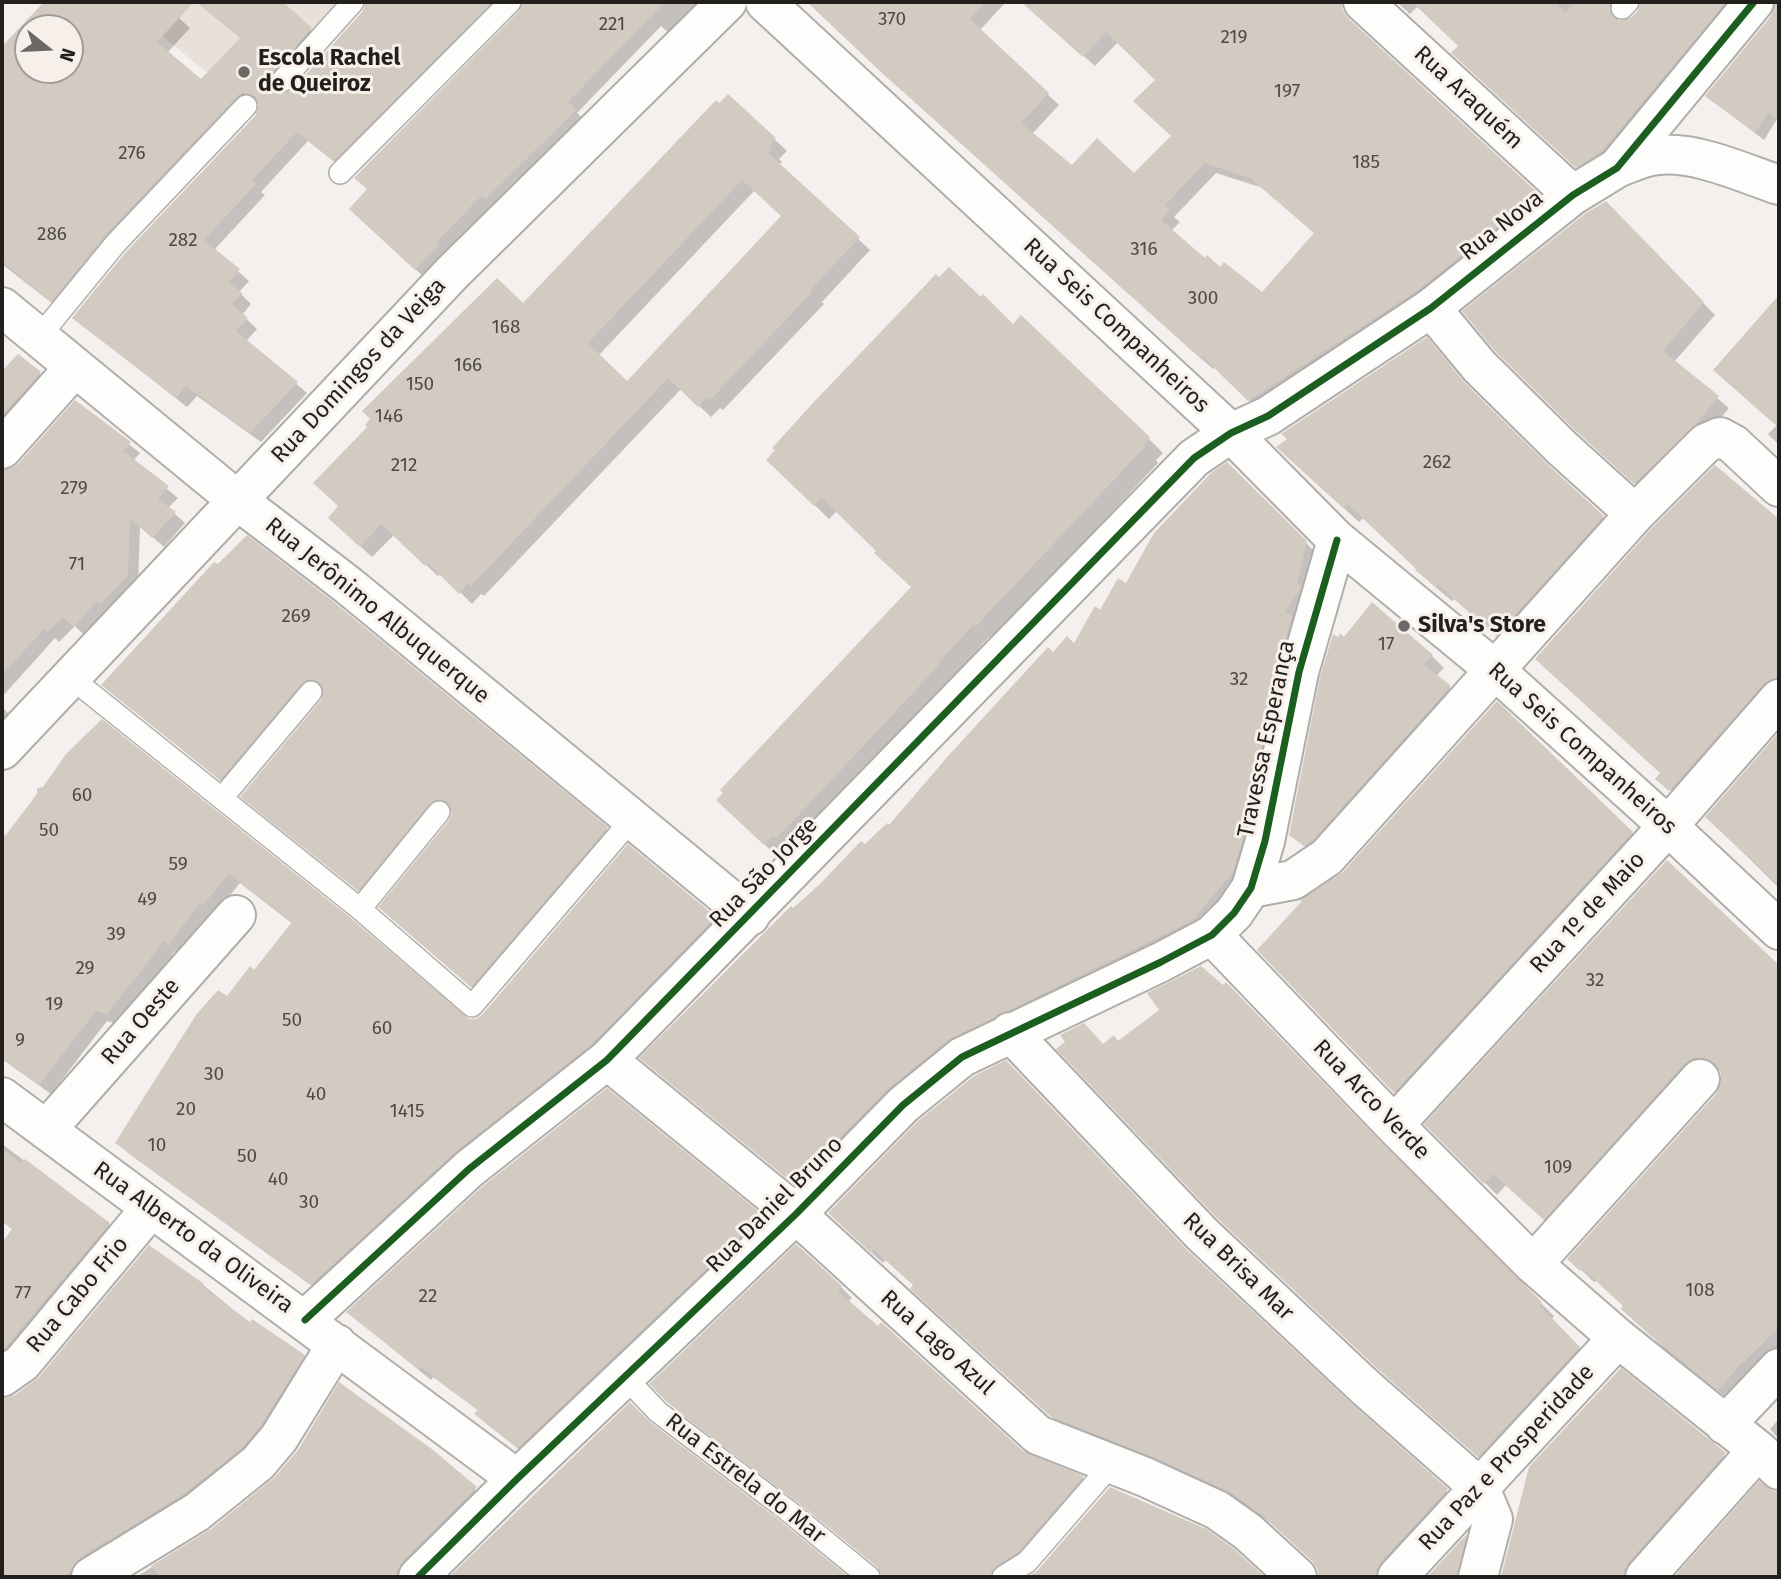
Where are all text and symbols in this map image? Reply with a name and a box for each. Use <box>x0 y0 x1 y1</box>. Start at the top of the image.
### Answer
house number: 370 <box>878 9 906 31</box>
north arrow <box>14 14 84 84</box>
house number: 221 <box>599 14 625 36</box>
house number: 219 <box>1220 27 1248 49</box>
street label: Rua Araquém <box>1408 40 1528 156</box>
text: N <box>55 45 80 65</box>
place label: Escola Rachel de Queiroz <box>258 45 400 99</box>
marker: Escola Rachel de Queiroz <box>236 64 252 80</box>
house number: 197 <box>1274 81 1300 103</box>
house number: 276 <box>118 143 146 165</box>
house number: 185 <box>1352 152 1380 174</box>
street label: Rua Nova <box>1455 185 1549 267</box>
house number: 286 <box>37 224 67 246</box>
house number: 282 <box>168 230 198 252</box>
street label: Rua Seis Companheiros <box>1017 233 1215 419</box>
house number: 316 <box>1130 239 1158 261</box>
street label: Rua Domingos da Veiga <box>266 273 452 469</box>
house number: 300 <box>1188 288 1218 310</box>
house number: 168 <box>492 317 520 339</box>
house number: 166 <box>454 355 482 377</box>
house number: 150 <box>406 374 434 396</box>
house number: 146 <box>375 406 403 428</box>
house number: 262 <box>1423 452 1451 474</box>
house number: 212 <box>391 455 417 477</box>
house number: 279 <box>60 478 88 500</box>
street label: Rua Jerônimo Albuquerque <box>259 512 495 710</box>
house number: 71 <box>69 554 85 576</box>
house number: 269 <box>281 606 311 628</box>
place label: Silva's Store <box>1418 612 1546 640</box>
marker: Silva's Store <box>1396 618 1412 634</box>
house number: 17 <box>1378 634 1394 656</box>
street label: Travessa Esperança <box>1233 638 1301 840</box>
street label: Rua Seis Companheiros <box>1482 657 1682 841</box>
house number: 32 <box>1230 669 1248 691</box>
house number: 60 <box>72 785 92 807</box>
street label: Rua São Jorge <box>704 812 824 934</box>
house number: 50 <box>39 820 59 842</box>
street label: Rua 1º de Maio <box>1525 846 1651 980</box>
house number: 59 <box>168 854 188 876</box>
house number: 49 <box>137 889 157 911</box>
house number: 39 <box>106 924 126 946</box>
house number: 29 <box>75 958 95 980</box>
house number: 32 <box>1586 970 1604 992</box>
street label: Rua Oeste <box>96 973 186 1071</box>
house number: 19 <box>45 994 63 1016</box>
house number: 50 <box>282 1010 302 1032</box>
house number: 60 <box>372 1018 392 1040</box>
house number: 9 <box>15 1030 25 1052</box>
street label: Rua Arco Verde <box>1307 1034 1435 1166</box>
house number: 30 <box>204 1064 224 1086</box>
house number: 40 <box>306 1084 326 1106</box>
house number: 20 <box>176 1099 196 1121</box>
house number: 1415 <box>390 1101 424 1123</box>
street label: Rua Daniel Bruno <box>701 1131 849 1279</box>
house number: 10 <box>148 1135 166 1157</box>
house number: 50 <box>237 1146 257 1168</box>
street label: Rua Alberto da Oliveira <box>88 1156 298 1320</box>
house number: 109 <box>1544 1157 1572 1179</box>
house number: 40 <box>268 1169 288 1191</box>
house number: 30 <box>299 1192 319 1214</box>
street label: Rua Brisa Mar <box>1177 1207 1299 1327</box>
street label: Rua Cabo Frio <box>21 1231 135 1359</box>
house number: 108 <box>1685 1280 1715 1302</box>
house number: 77 <box>15 1283 31 1305</box>
street label: Rua Lago Azul <box>874 1285 1000 1401</box>
house number: 22 <box>419 1286 437 1308</box>
street label: Rua Paz e Prosperidade <box>1413 1359 1601 1557</box>
street label: Rua Estrela do Mar <box>659 1408 831 1550</box>

